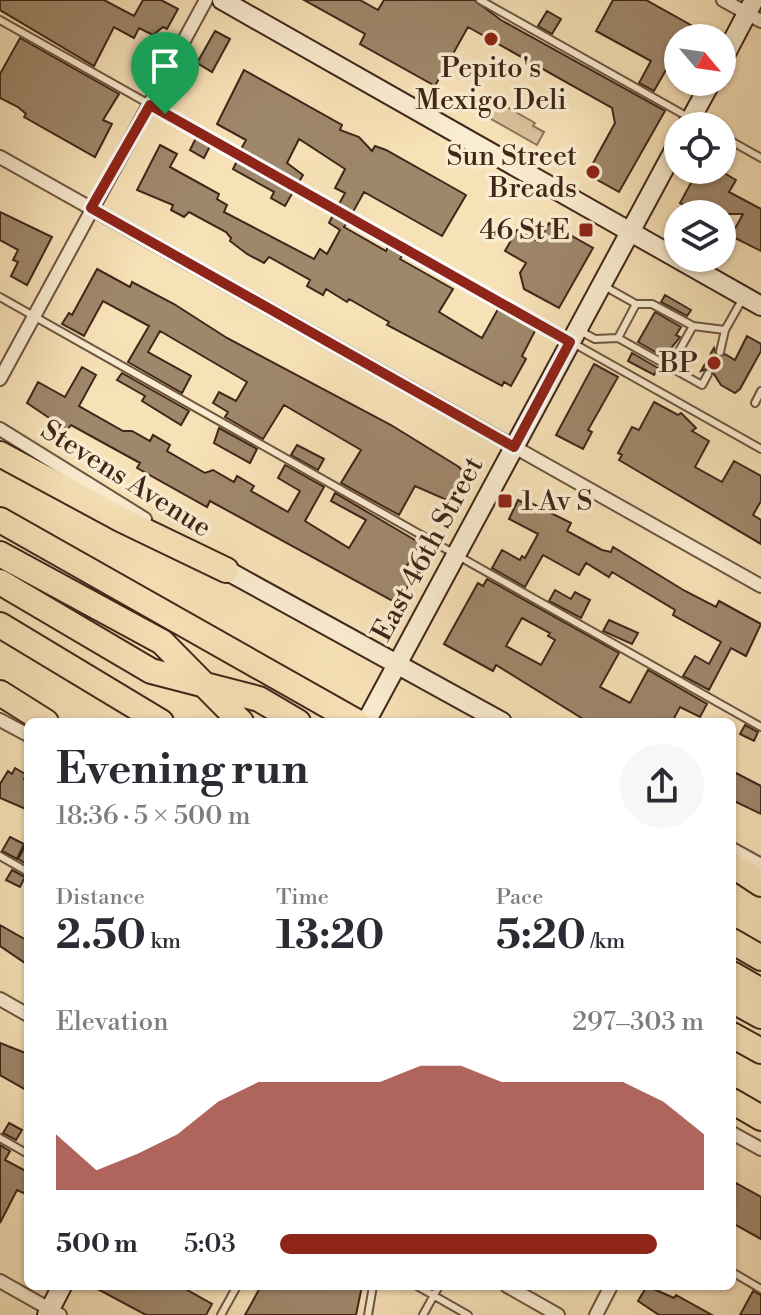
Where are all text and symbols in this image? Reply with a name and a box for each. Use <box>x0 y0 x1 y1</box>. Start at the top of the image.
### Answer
north arrow <box>664 24 736 96</box>
map controls <box>664 24 736 272</box>
marker: Pepito's Mexigo Deli <box>482 30 500 48</box>
pin <box>131 32 199 114</box>
icon: arrive <box>143 44 187 88</box>
place label: Pepito's Mexigo Deli <box>415 51 567 118</box>
button: locate <box>664 112 736 184</box>
place label: Sun Street Breads <box>446 139 577 206</box>
marker: Sun Street Breads <box>584 163 602 181</box>
button: layers <box>664 200 736 272</box>
place label: 46 St E <box>480 213 570 248</box>
marker: 46 St E <box>577 221 595 239</box>
place label: BP <box>658 346 698 381</box>
marker: BP <box>705 354 723 372</box>
street label: Stevens Avenue <box>34 413 218 545</box>
street label: East 46th Street <box>365 451 491 647</box>
place label: 1 Av S <box>521 484 592 519</box>
marker: 1 Av S <box>496 492 514 510</box>
text: Evening run <box>56 742 309 797</box>
button: share <box>620 744 704 828</box>
text: 18:36 · 5 × 500 m <box>56 800 251 832</box>
text: Distance <box>56 884 145 911</box>
text: Time <box>276 884 329 911</box>
text: Pace <box>496 884 543 911</box>
text: 2.50 <box>56 911 146 961</box>
text: 13:20 <box>276 911 384 961</box>
text: 5:20 <box>496 911 586 961</box>
text: km <box>146 928 181 955</box>
text: /km <box>586 928 625 955</box>
text: Elevation <box>56 1006 169 1038</box>
text: 297–303 m <box>572 1006 704 1038</box>
text: 500 m <box>56 1228 138 1260</box>
text: 5:03 <box>184 1228 236 1260</box>

